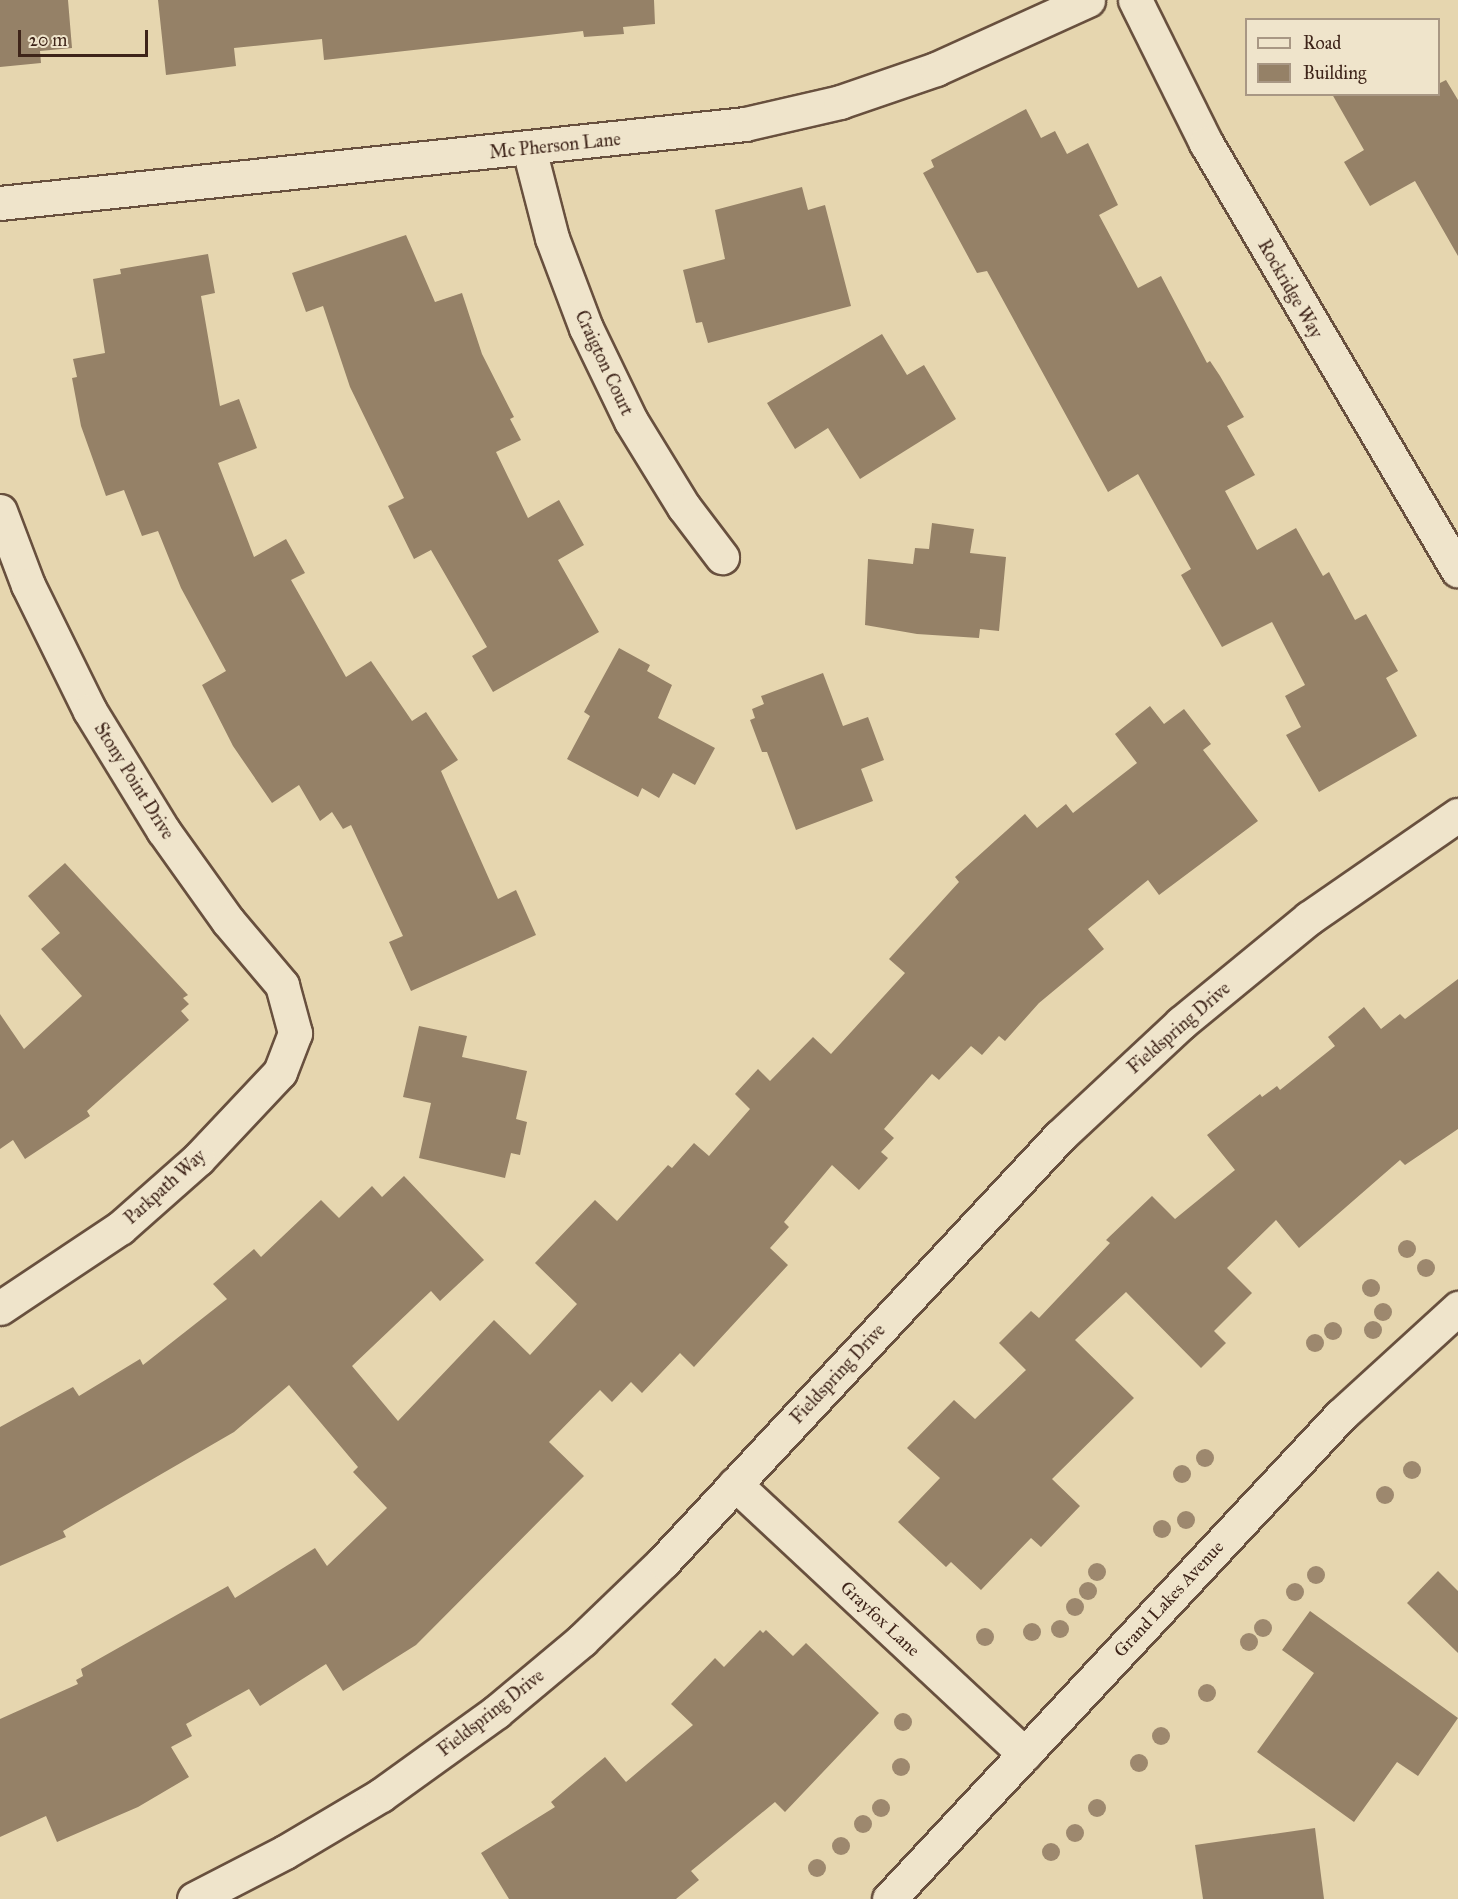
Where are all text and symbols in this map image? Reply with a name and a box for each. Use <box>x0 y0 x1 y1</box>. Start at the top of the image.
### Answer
scale bar <box>21 18 152 56</box>
legend <box>1245 18 1440 96</box>
text: 20 m <box>29 29 67 51</box>
text: Road <box>1303 32 1341 54</box>
text: Building <box>1303 62 1366 84</box>
street label: Mc Pherson Lane <box>488 128 622 164</box>
street label: Rockridge Way <box>1253 236 1327 342</box>
street label: Craigton Court <box>570 307 638 419</box>
street label: Stony Point Drive <box>90 719 178 843</box>
street label: Fieldspring Drive <box>1123 978 1235 1078</box>
street label: Parkpath Way <box>120 1145 210 1229</box>
street label: Fieldspring Drive <box>786 1320 890 1428</box>
street label: Grand Lakes Avenue <box>1110 1536 1228 1662</box>
street label: Grayfox Lane <box>836 1577 924 1661</box>
street label: Fieldspring Drive <box>434 1665 548 1761</box>

